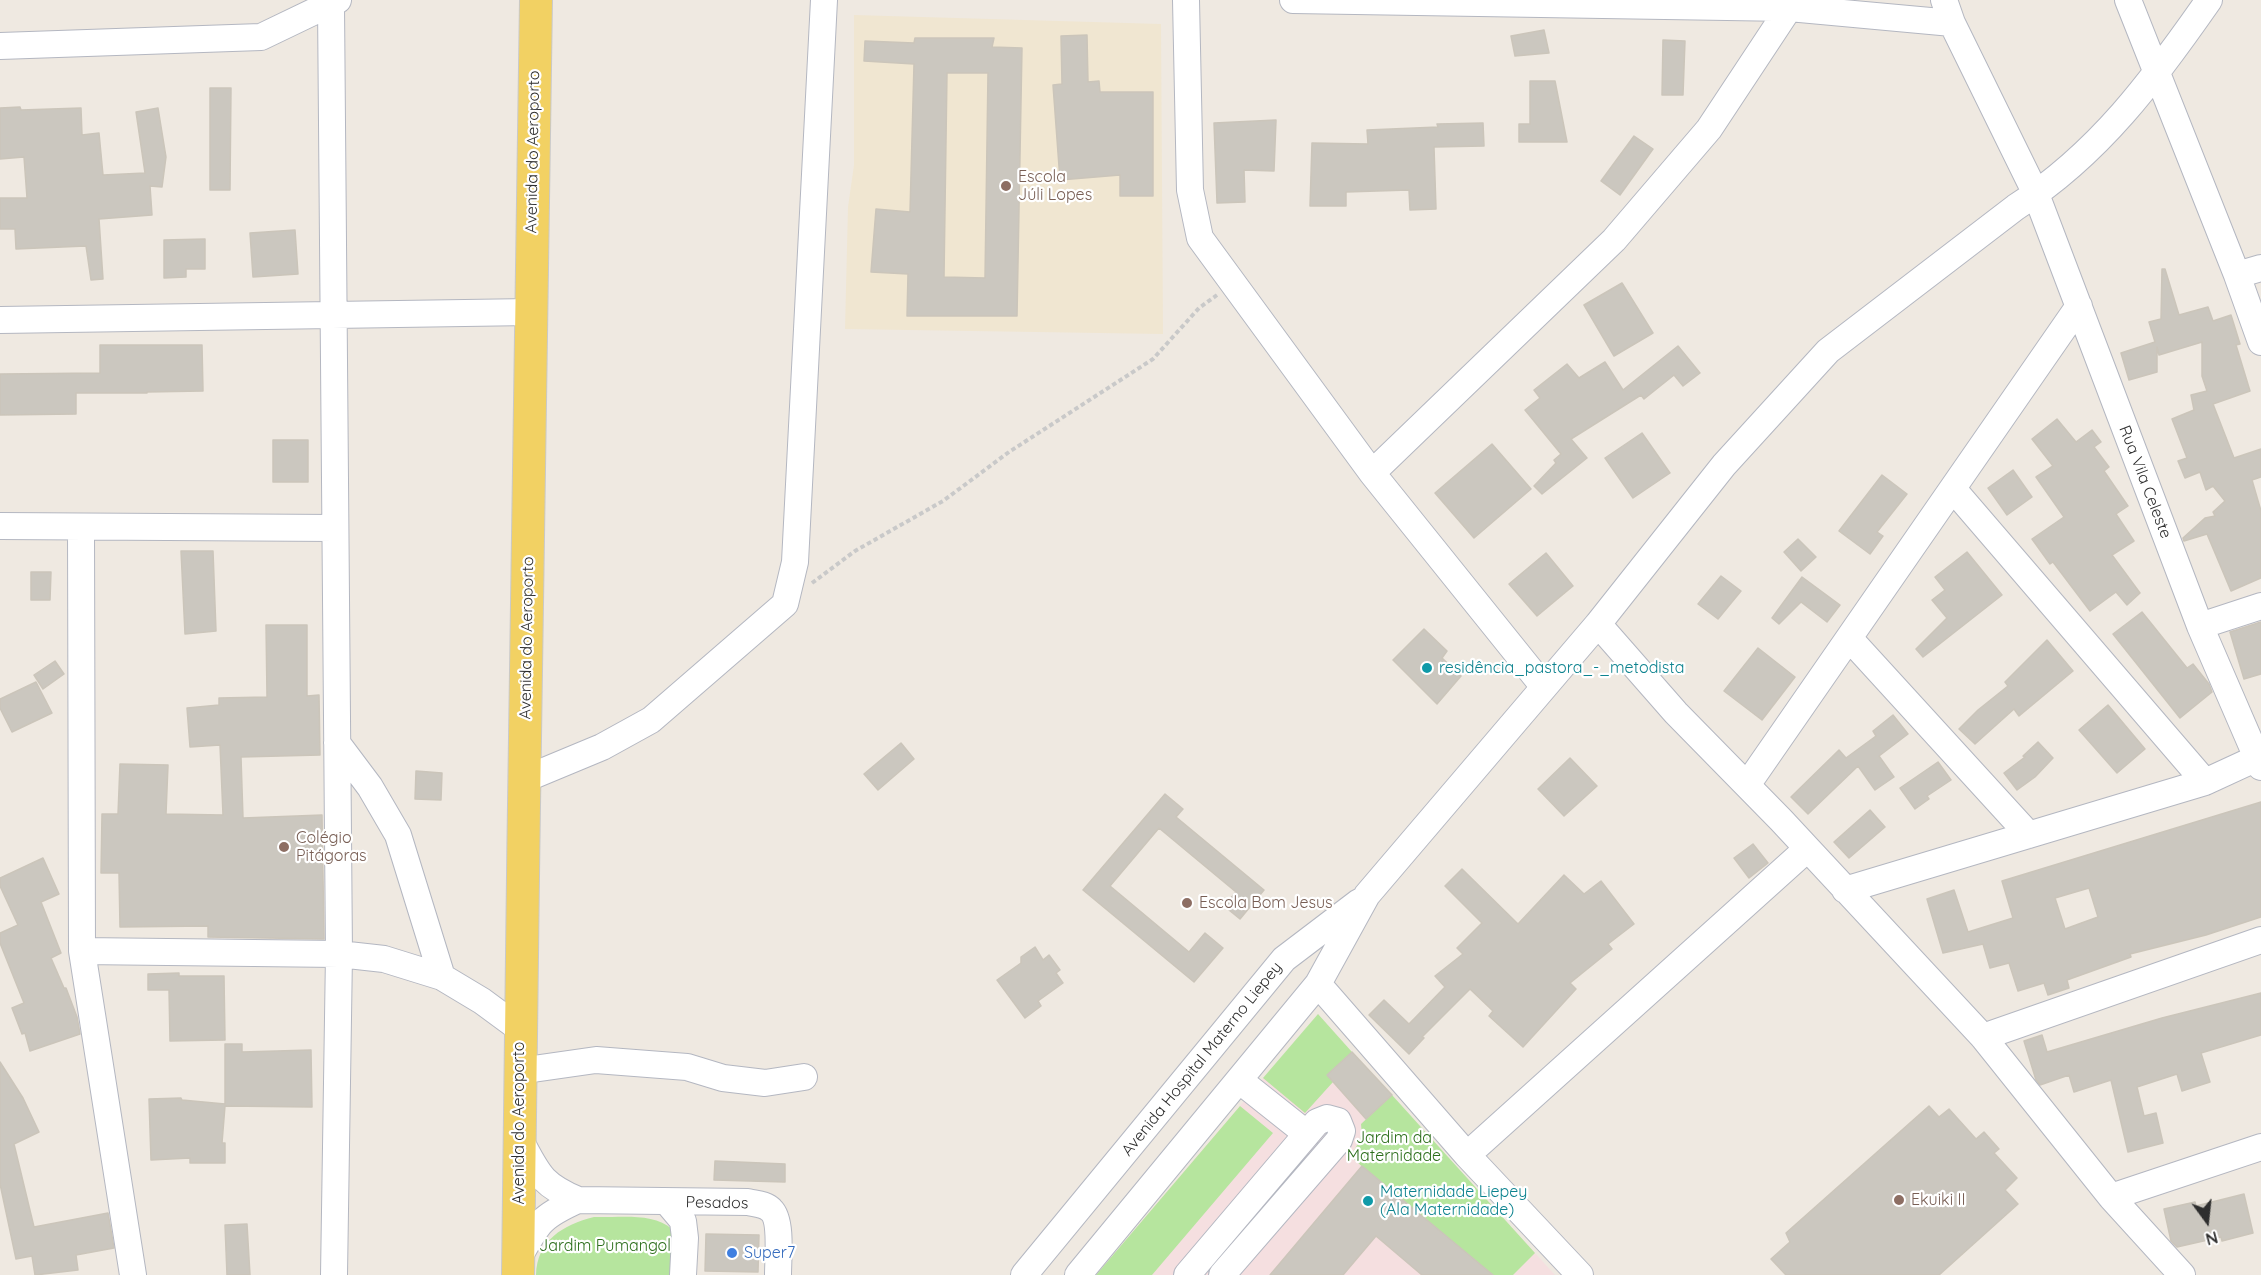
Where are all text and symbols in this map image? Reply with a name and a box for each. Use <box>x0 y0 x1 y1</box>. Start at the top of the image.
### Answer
street label: Avenida do Aeroporto <box>522 70 544 234</box>
place label: Escola Júli Lopes <box>1018 167 1092 205</box>
marker: Escola Júli Lopes <box>999 179 1013 193</box>
street label: Rua Vila Celeste <box>2115 423 2175 541</box>
street label: Avenida do Aeroporto <box>516 556 538 720</box>
place label: residência_pastora_-_metodista <box>1439 658 1684 678</box>
marker: residência_pastora_-_metodista <box>1420 661 1434 675</box>
place label: Colégio Pitágoras <box>296 828 367 866</box>
marker: Colégio Pitágoras <box>277 840 291 854</box>
place label: Escola Bom Jesus <box>1199 893 1333 913</box>
marker: Escola Bom Jesus <box>1180 896 1194 910</box>
street label: Avenida Hospital Materno Liepey <box>1118 958 1286 1160</box>
street label: Avenida do Aeroporto <box>509 1042 529 1204</box>
park label: Jardim da Maternidade <box>1347 1128 1441 1166</box>
place label: Maternidade Liepey (Ala Maternidade) <box>1380 1182 1527 1220</box>
place label: Ekuiki II <box>1911 1190 1965 1210</box>
north arrow <box>2177 1191 2237 1251</box>
street label: Pesados <box>686 1193 748 1213</box>
marker: Ekuiki II <box>1892 1193 1906 1207</box>
marker: Maternidade Liepey (Ala Maternidade) <box>1361 1194 1375 1208</box>
text: N <box>2203 1227 2220 1250</box>
park label: Jardim Pumangol <box>539 1236 671 1256</box>
place label: Super7 <box>744 1243 795 1263</box>
marker: Super7 <box>725 1246 739 1260</box>

